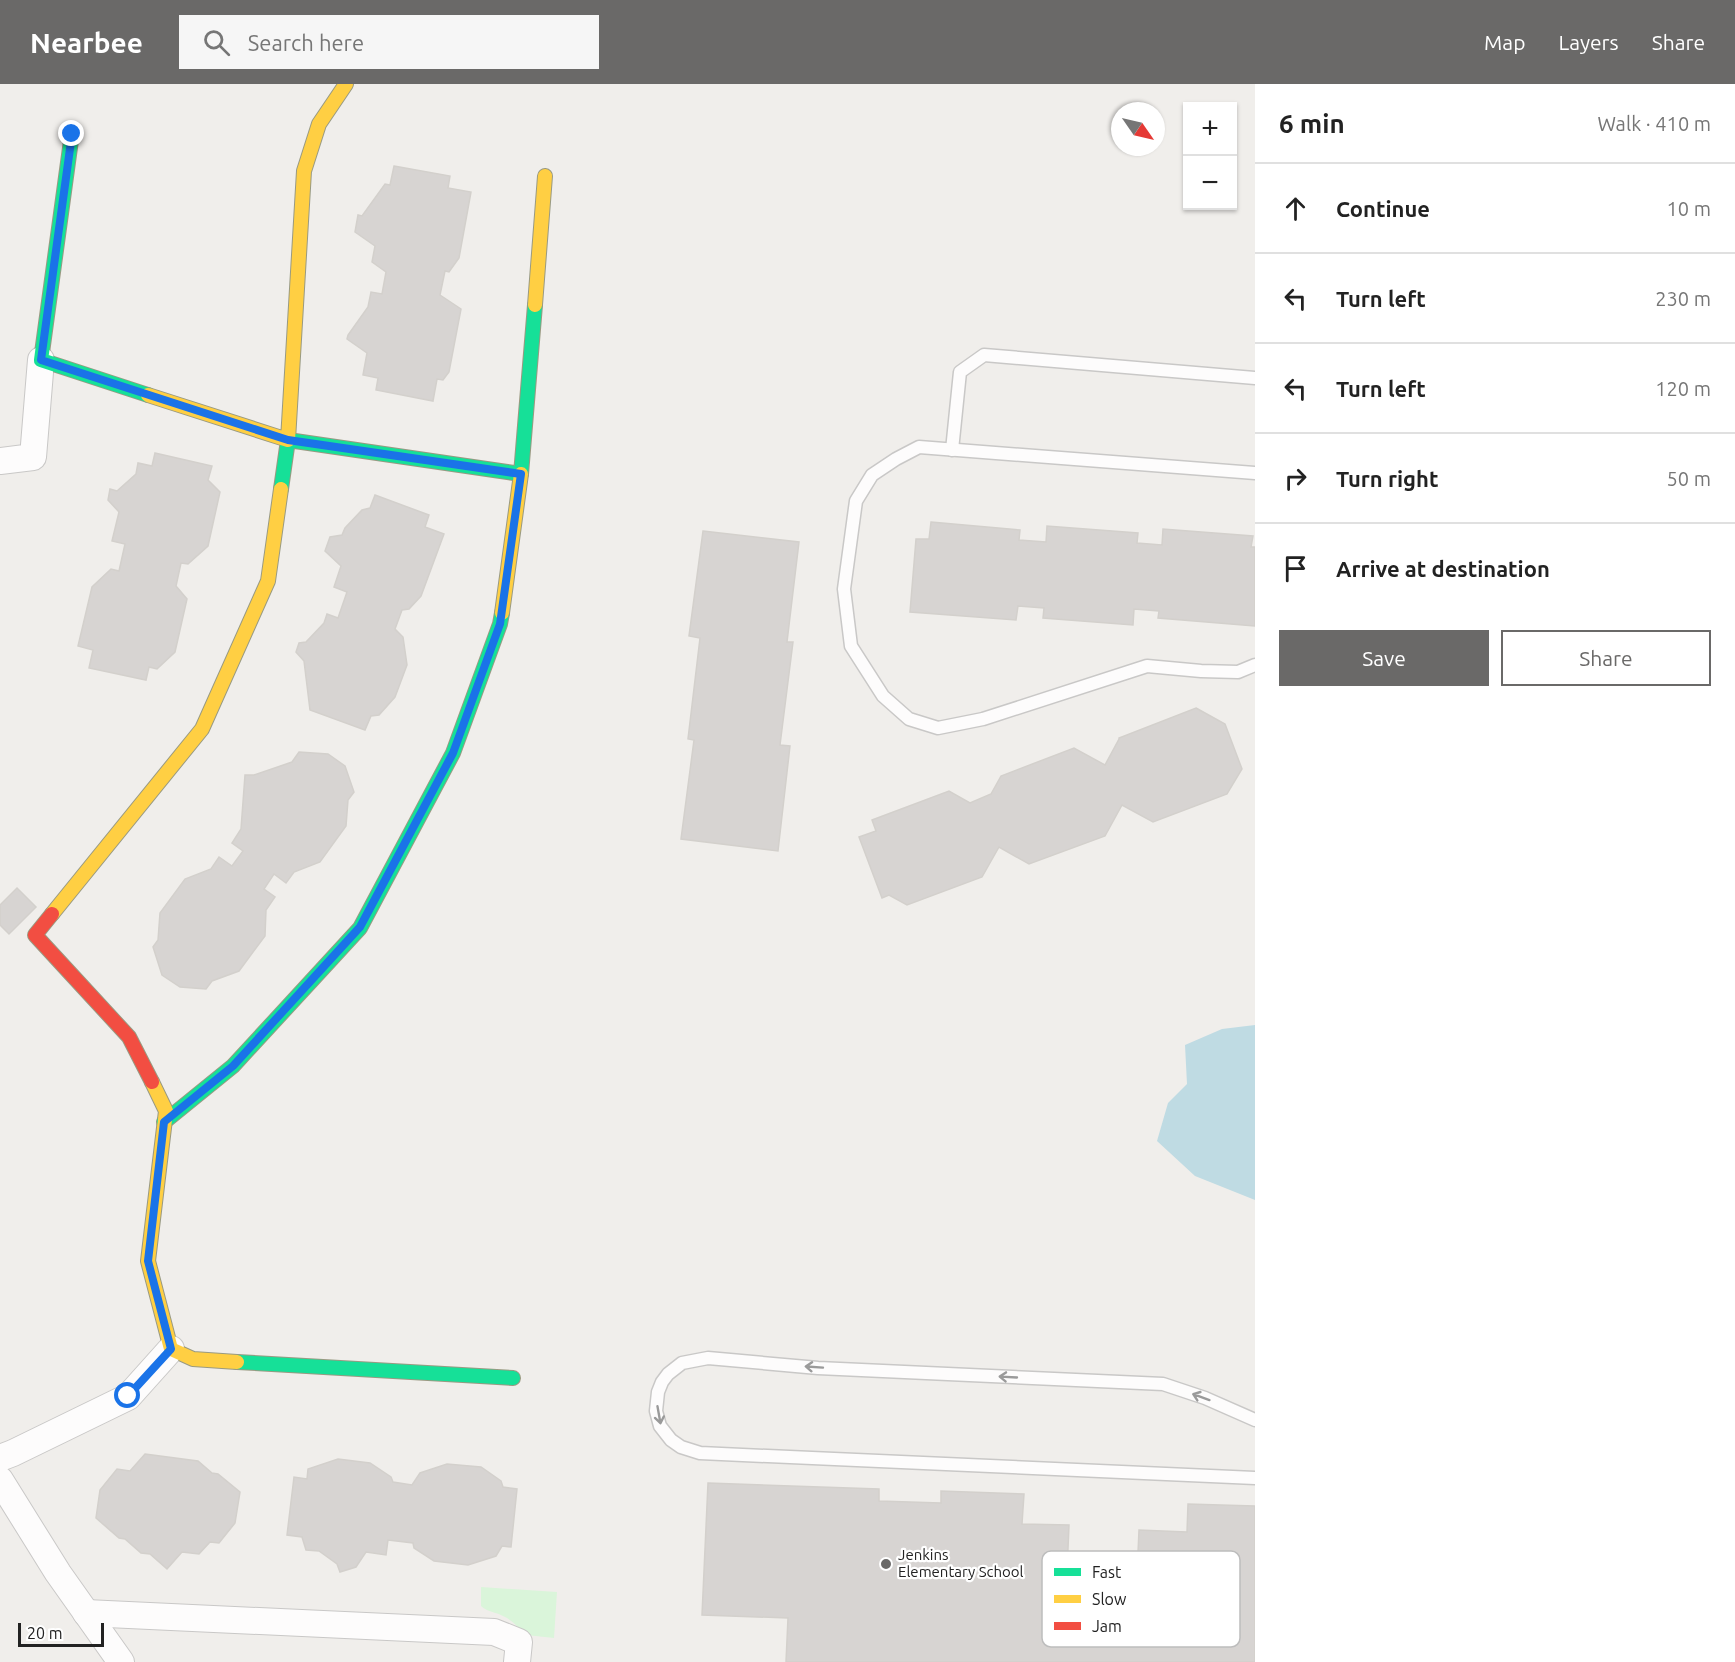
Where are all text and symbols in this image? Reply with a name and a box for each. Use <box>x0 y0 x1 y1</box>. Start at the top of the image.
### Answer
search box <box>179 15 599 69</box>
icon: search <box>200 26 233 59</box>
text: Nearbee <box>30 27 143 58</box>
text: Search here <box>248 30 364 55</box>
text: Map <box>1484 30 1525 54</box>
text: Layers <box>1558 30 1619 54</box>
text: Share <box>1652 30 1705 54</box>
north arrow <box>1111 102 1165 156</box>
map controls <box>1183 102 1237 210</box>
button: + <box>1183 102 1237 156</box>
text: 6 min <box>1279 109 1345 138</box>
text: Walk · 410 m <box>1598 112 1711 135</box>
route end <box>58 120 84 146</box>
button: − <box>1183 156 1237 210</box>
icon: ahead <box>1279 192 1312 225</box>
text: Continue <box>1336 196 1430 221</box>
text: 10 m <box>1667 197 1711 220</box>
icon: left <box>1279 282 1312 315</box>
text: Turn left <box>1336 286 1426 311</box>
text: 230 m <box>1655 287 1711 310</box>
icon: left <box>1279 372 1312 405</box>
text: Turn left <box>1336 376 1426 401</box>
text: 120 m <box>1655 377 1711 400</box>
icon: right <box>1279 462 1312 495</box>
text: Turn right <box>1336 466 1438 491</box>
text: 50 m <box>1667 467 1711 490</box>
icon: arrive <box>1279 552 1312 585</box>
text: Arrive at destination <box>1336 556 1550 581</box>
button: Save <box>1279 630 1489 686</box>
button: Share <box>1501 630 1711 686</box>
one-way arrow <box>804 1361 824 1372</box>
one-way arrow <box>999 1371 1019 1382</box>
route start <box>114 1382 140 1408</box>
one-way arrow <box>1192 1391 1211 1402</box>
one-way arrow <box>653 1405 664 1424</box>
place label: Jenkins Elementary School <box>898 1546 1024 1580</box>
legend <box>1042 1551 1240 1647</box>
marker: Jenkins Elementary School <box>879 1557 893 1571</box>
text: Fast <box>1092 1563 1122 1581</box>
text: Slow <box>1092 1590 1127 1608</box>
text: Jam <box>1092 1617 1122 1635</box>
scale bar <box>18 1620 104 1648</box>
text: 20 m <box>27 1624 63 1642</box>

